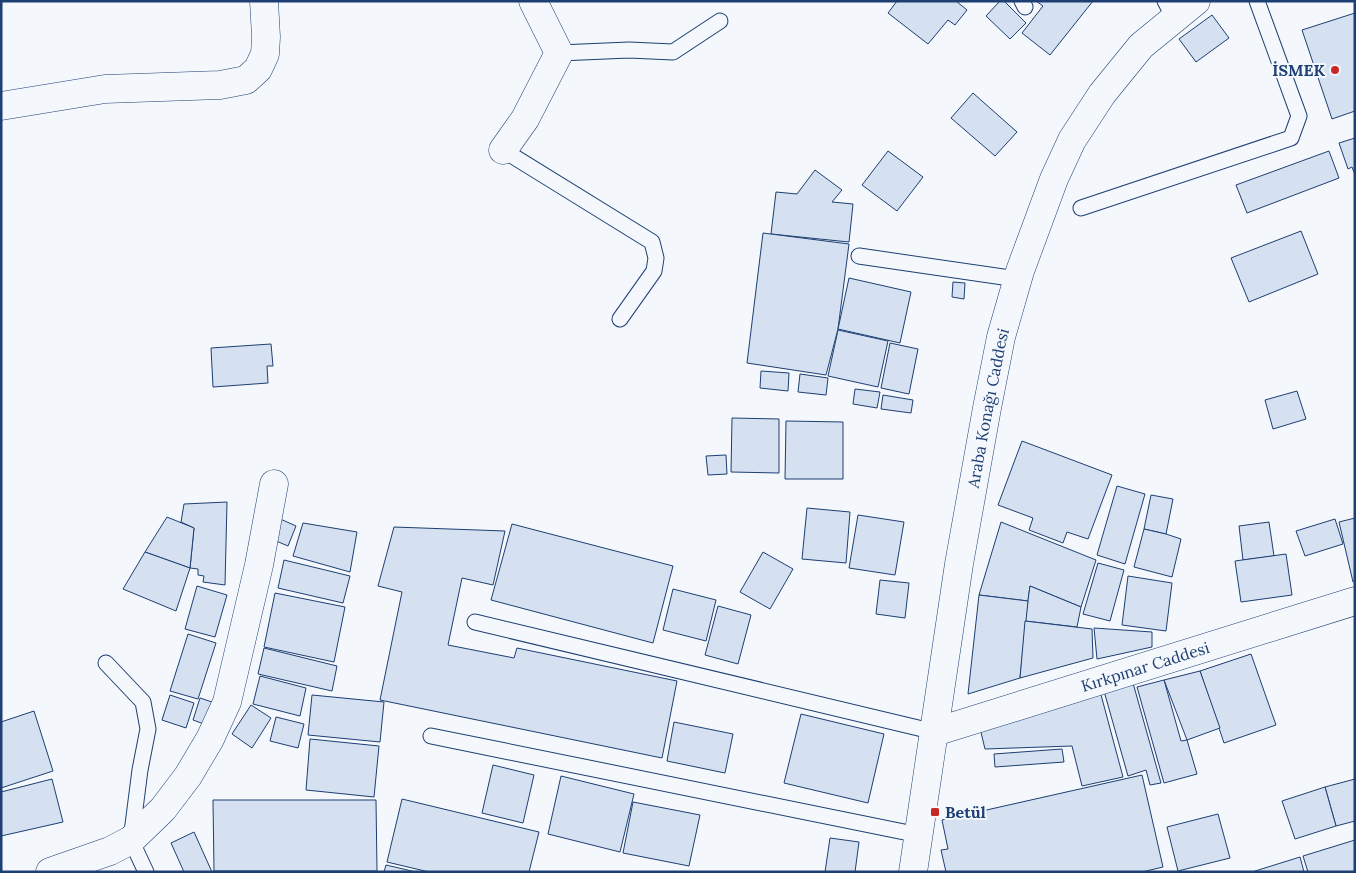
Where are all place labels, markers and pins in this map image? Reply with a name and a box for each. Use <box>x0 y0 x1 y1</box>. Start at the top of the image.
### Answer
place label: İSMEK <box>1272 60 1326 80</box>
marker: İSMEK <box>1329 64 1341 76</box>
place label: Betül <box>945 802 986 822</box>
marker: Betül <box>929 806 941 818</box>

